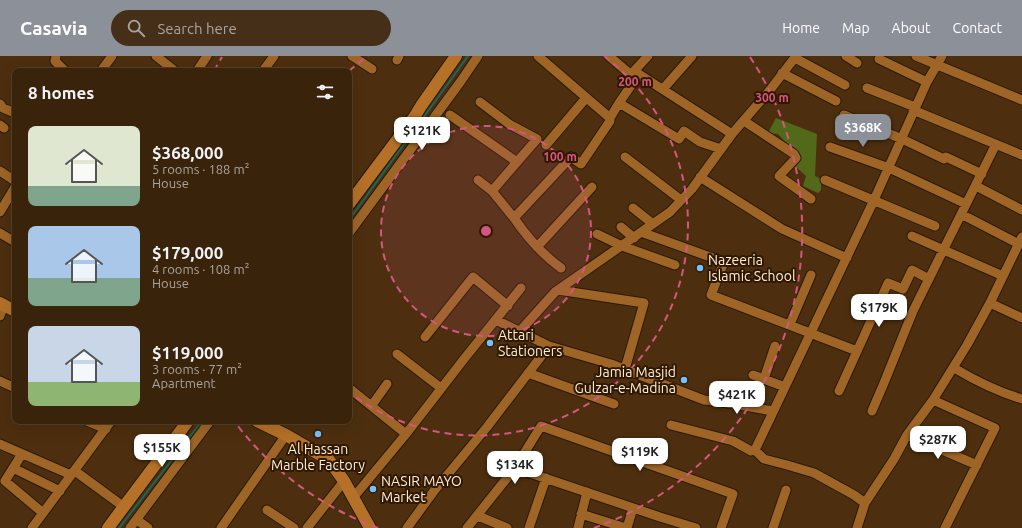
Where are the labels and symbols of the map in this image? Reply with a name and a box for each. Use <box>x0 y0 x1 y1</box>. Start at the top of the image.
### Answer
text: 200 m <box>618 75 652 88</box>
text: 300 m <box>755 91 789 104</box>
pin: $368K <box>835 114 891 148</box>
pin: $121K <box>394 117 450 151</box>
text: 100 m <box>543 150 577 163</box>
centre of rings <box>479 224 493 238</box>
place label: Nazeeria Islamic School <box>708 252 796 284</box>
marker: Nazeeria Islamic School <box>695 263 705 273</box>
pin: $179K <box>851 294 907 328</box>
place label: Attari Stationers <box>498 327 562 359</box>
marker: Attari Stationers <box>485 338 495 348</box>
place label: Jamia Masjid Gulzar-e-Madina <box>574 364 676 396</box>
marker: Jamia Masjid Gulzar-e-Madina <box>679 375 689 385</box>
pin: $421K <box>709 381 765 415</box>
pin: $287K <box>910 426 966 460</box>
marker: Al Hassan Marble Factory <box>313 429 323 439</box>
pin: $155K <box>134 434 190 468</box>
pin: $119K <box>612 438 668 472</box>
place label: Al Hassan Marble Factory <box>271 441 365 473</box>
pin: $134K <box>487 451 543 485</box>
place label: NASIR MAYO Market <box>381 473 462 505</box>
marker: NASIR MAYO Market <box>368 484 378 494</box>

